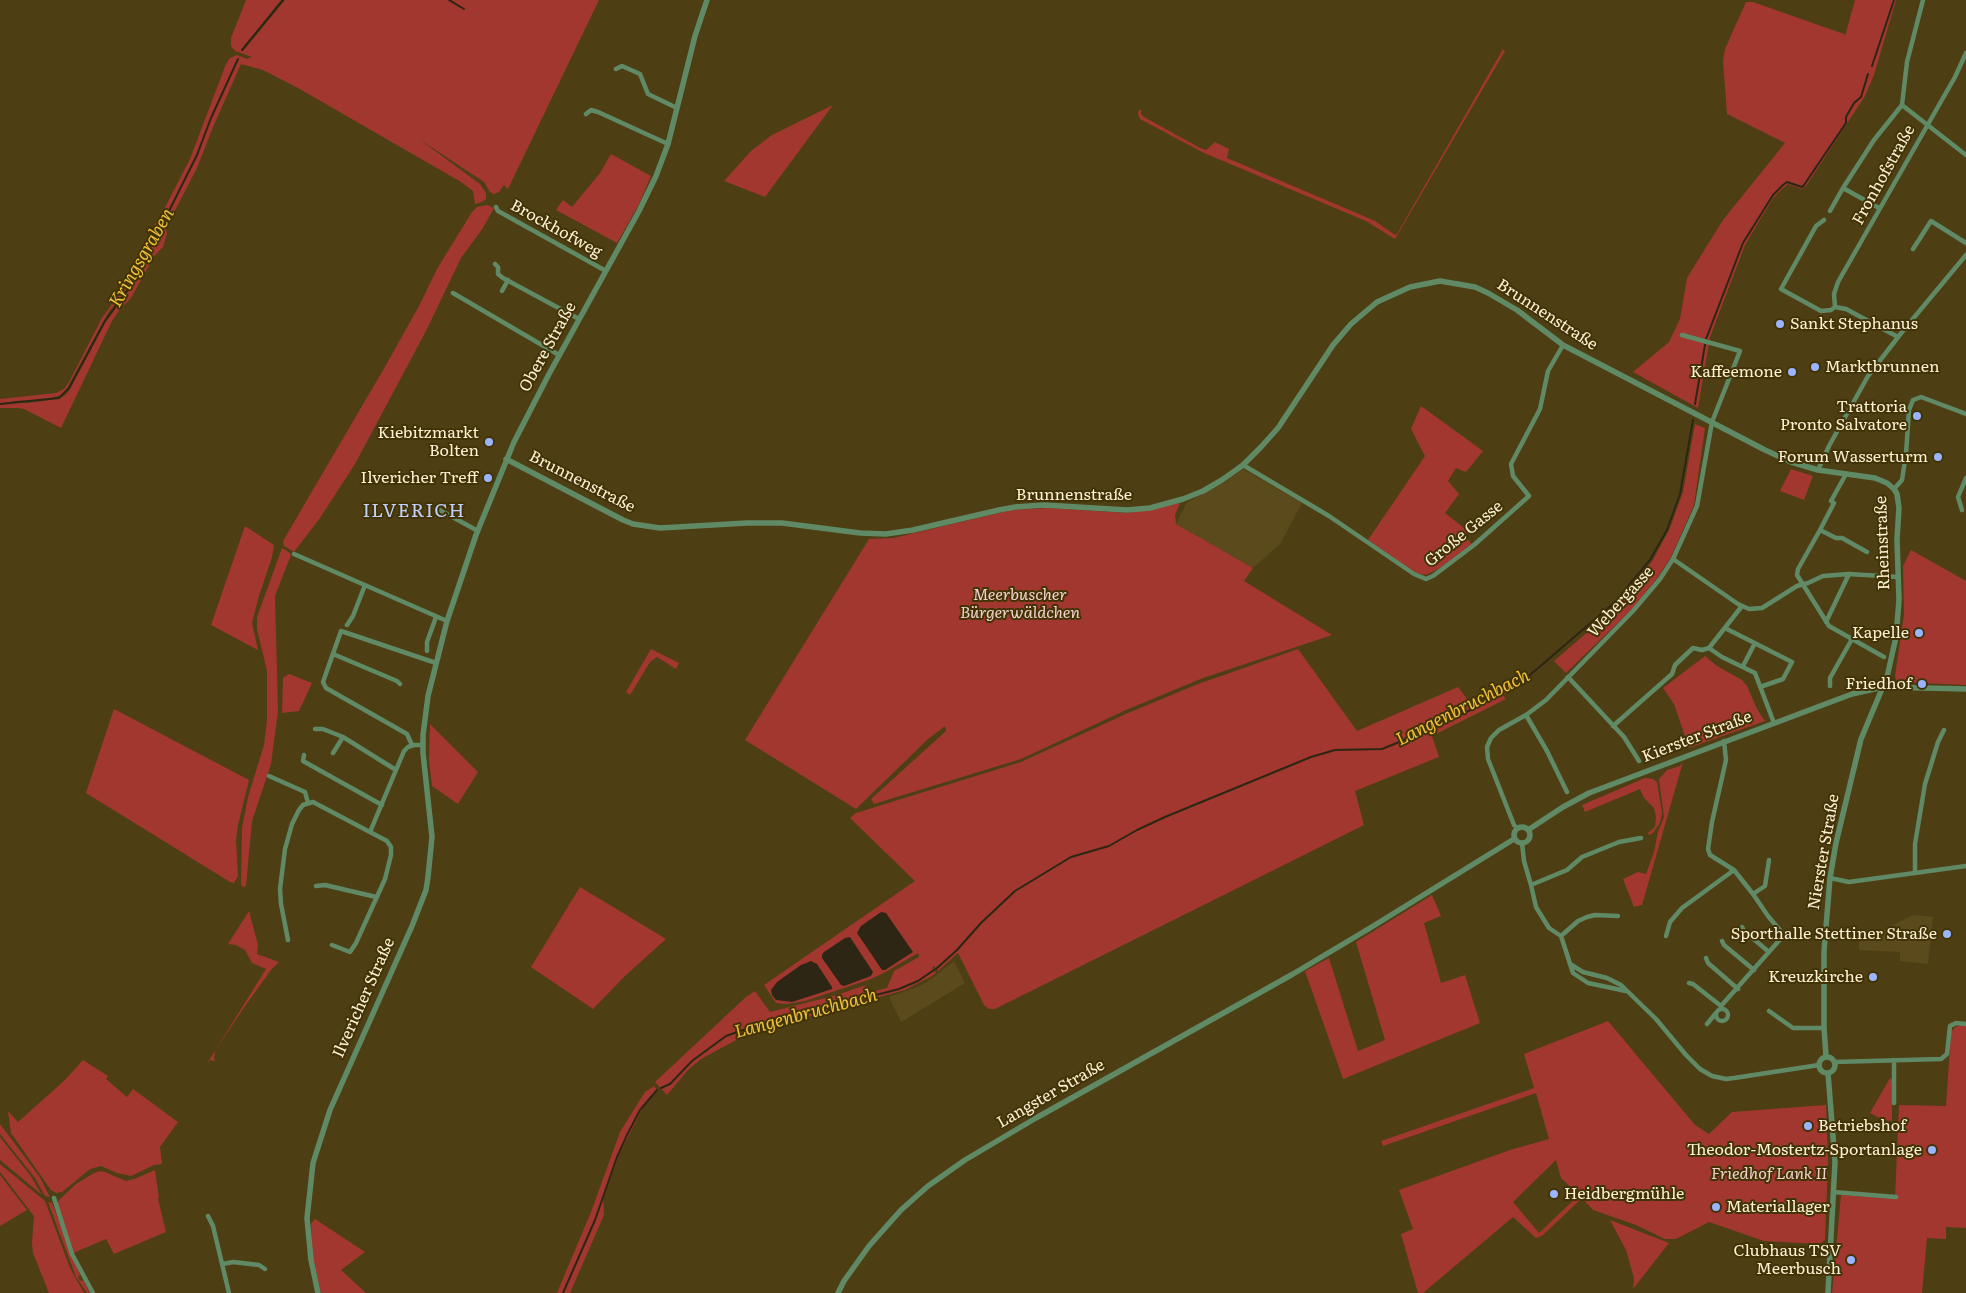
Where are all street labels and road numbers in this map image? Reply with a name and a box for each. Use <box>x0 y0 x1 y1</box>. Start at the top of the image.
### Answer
street label: Fronhofstraße <box>1849 122 1919 228</box>
street label: Brockhofweg <box>507 196 605 262</box>
street label: Brunnenstraße <box>1493 275 1601 355</box>
street label: Obere Straße <box>515 299 581 395</box>
street label: Brunnenstraße <box>526 447 638 517</box>
street label: Brunnenstraße <box>1016 485 1132 505</box>
street label: Rheinstraße <box>1872 495 1894 591</box>
street label: Große Gasse <box>1421 497 1507 571</box>
street label: Webergasse <box>1584 562 1658 642</box>
street label: Kierster Straße <box>1639 707 1755 767</box>
street label: Nierster Straße <box>1804 793 1844 911</box>
street label: Ilvericher Straße <box>329 935 399 1061</box>
street label: Langster Straße <box>994 1055 1108 1133</box>

